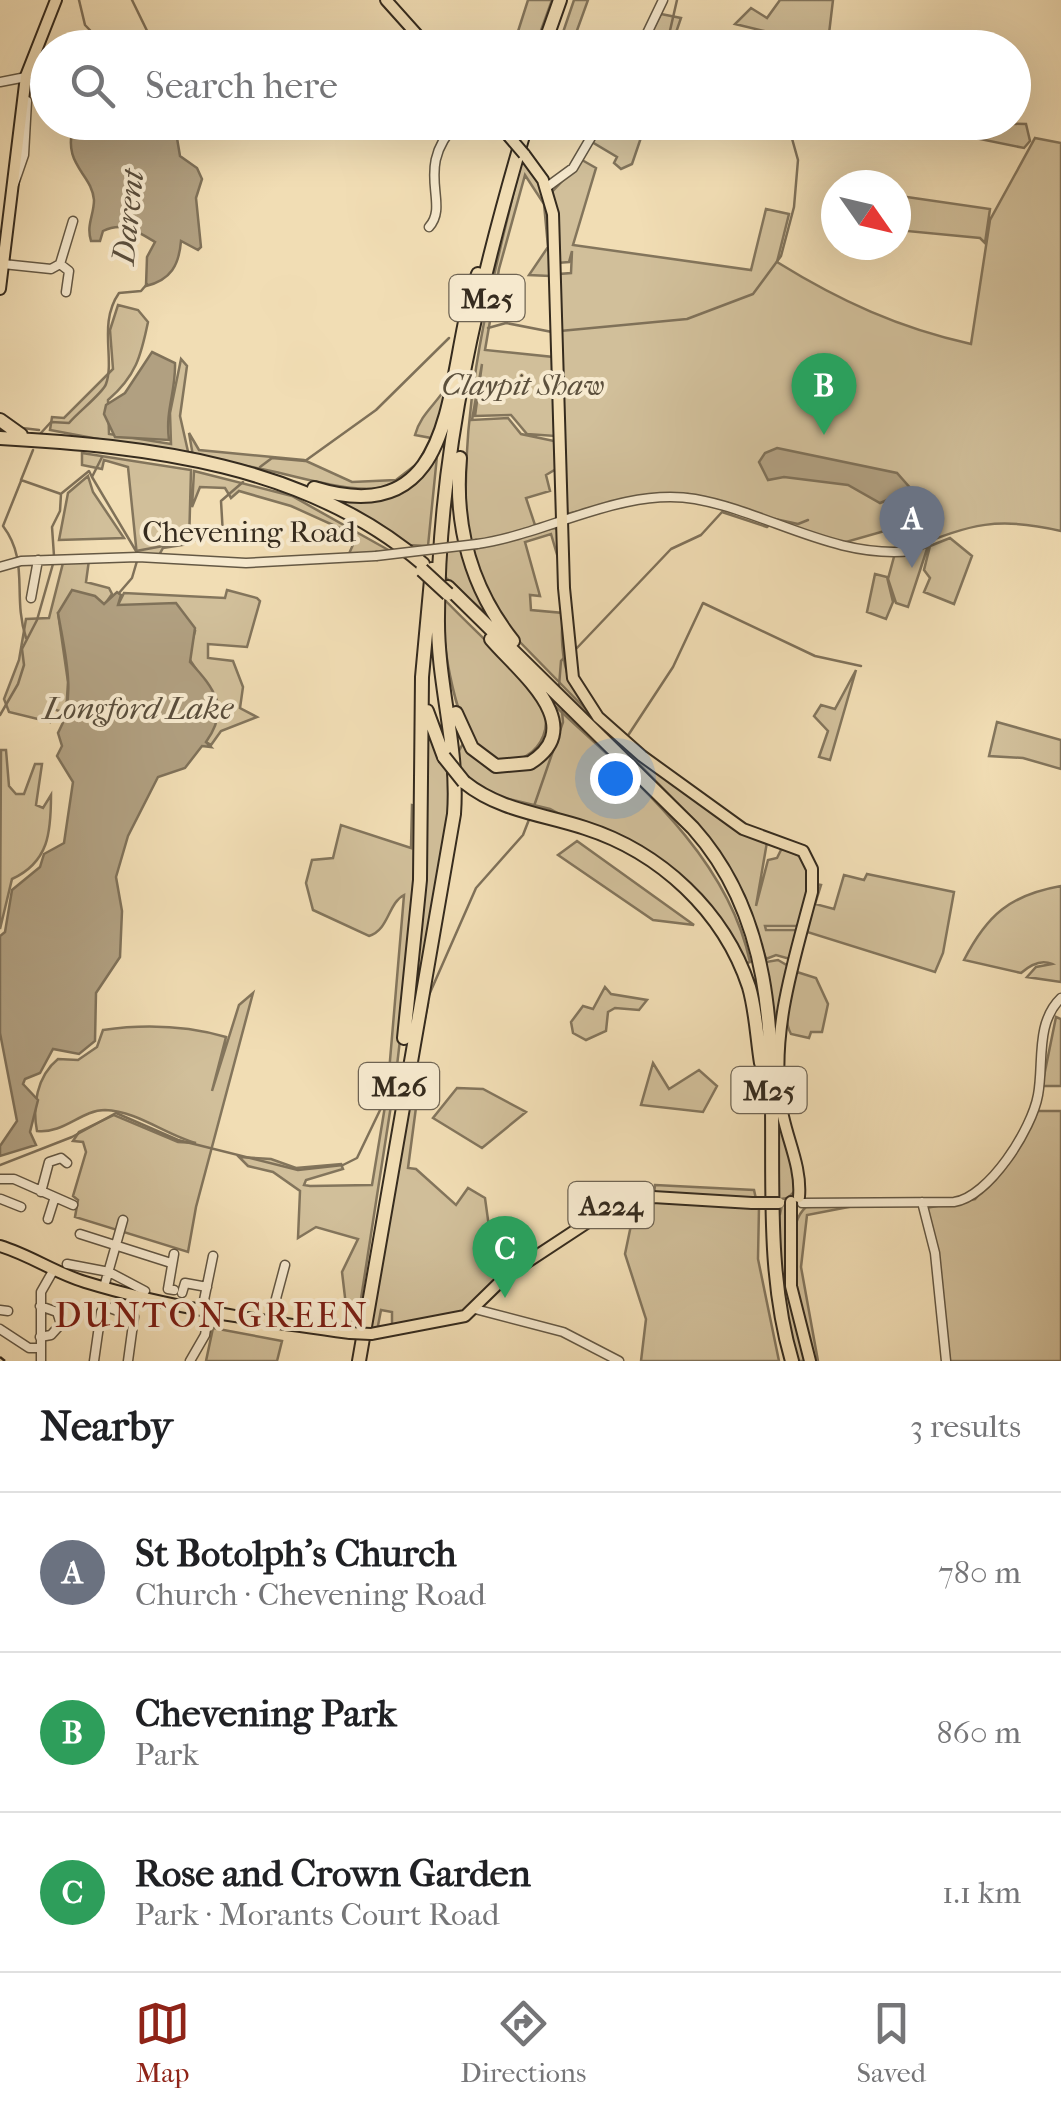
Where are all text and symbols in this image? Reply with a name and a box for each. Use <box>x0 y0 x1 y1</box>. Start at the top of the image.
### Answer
search box <box>30 30 1031 140</box>
icon: search <box>65 58 120 113</box>
text: Search here <box>145 63 338 108</box>
water label: Darent <box>104 166 152 268</box>
north arrow <box>821 170 911 260</box>
road number: M25 <box>450 275 524 321</box>
pin: B <box>792 352 856 435</box>
park label: Claypit Shaw <box>442 368 604 403</box>
pin: A <box>880 486 944 568</box>
street label: Chevening Road <box>142 515 356 550</box>
water label: Longford Lake <box>41 690 234 727</box>
your location <box>590 753 641 804</box>
road number: M26 <box>359 1063 439 1109</box>
road number: M25 <box>732 1067 806 1113</box>
road number: A224 <box>568 1182 654 1228</box>
pin: C <box>472 1216 538 1298</box>
district label: DUNTON GREEN <box>55 1295 369 1336</box>
text: Nearby <box>40 1402 172 1451</box>
text: 3 results <box>910 1408 1021 1445</box>
text: St Botolph's Church <box>135 1531 457 1576</box>
text: A <box>62 1554 83 1591</box>
text: 780 m <box>938 1554 1021 1591</box>
text: Church · Chevening Road <box>135 1576 486 1613</box>
text: Chevening Park <box>135 1691 397 1736</box>
text: B <box>62 1714 83 1751</box>
text: 860 m <box>936 1714 1021 1751</box>
text: Park <box>135 1736 199 1773</box>
text: Rose and Crown Garden <box>135 1851 531 1896</box>
text: C <box>62 1874 83 1911</box>
text: 1.1 km <box>942 1874 1021 1911</box>
text: Park · Morants Court Road <box>135 1896 499 1933</box>
tab: Map <box>135 1996 190 2089</box>
tab: Directions <box>460 1996 586 2089</box>
tab: Saved <box>856 1996 926 2089</box>

